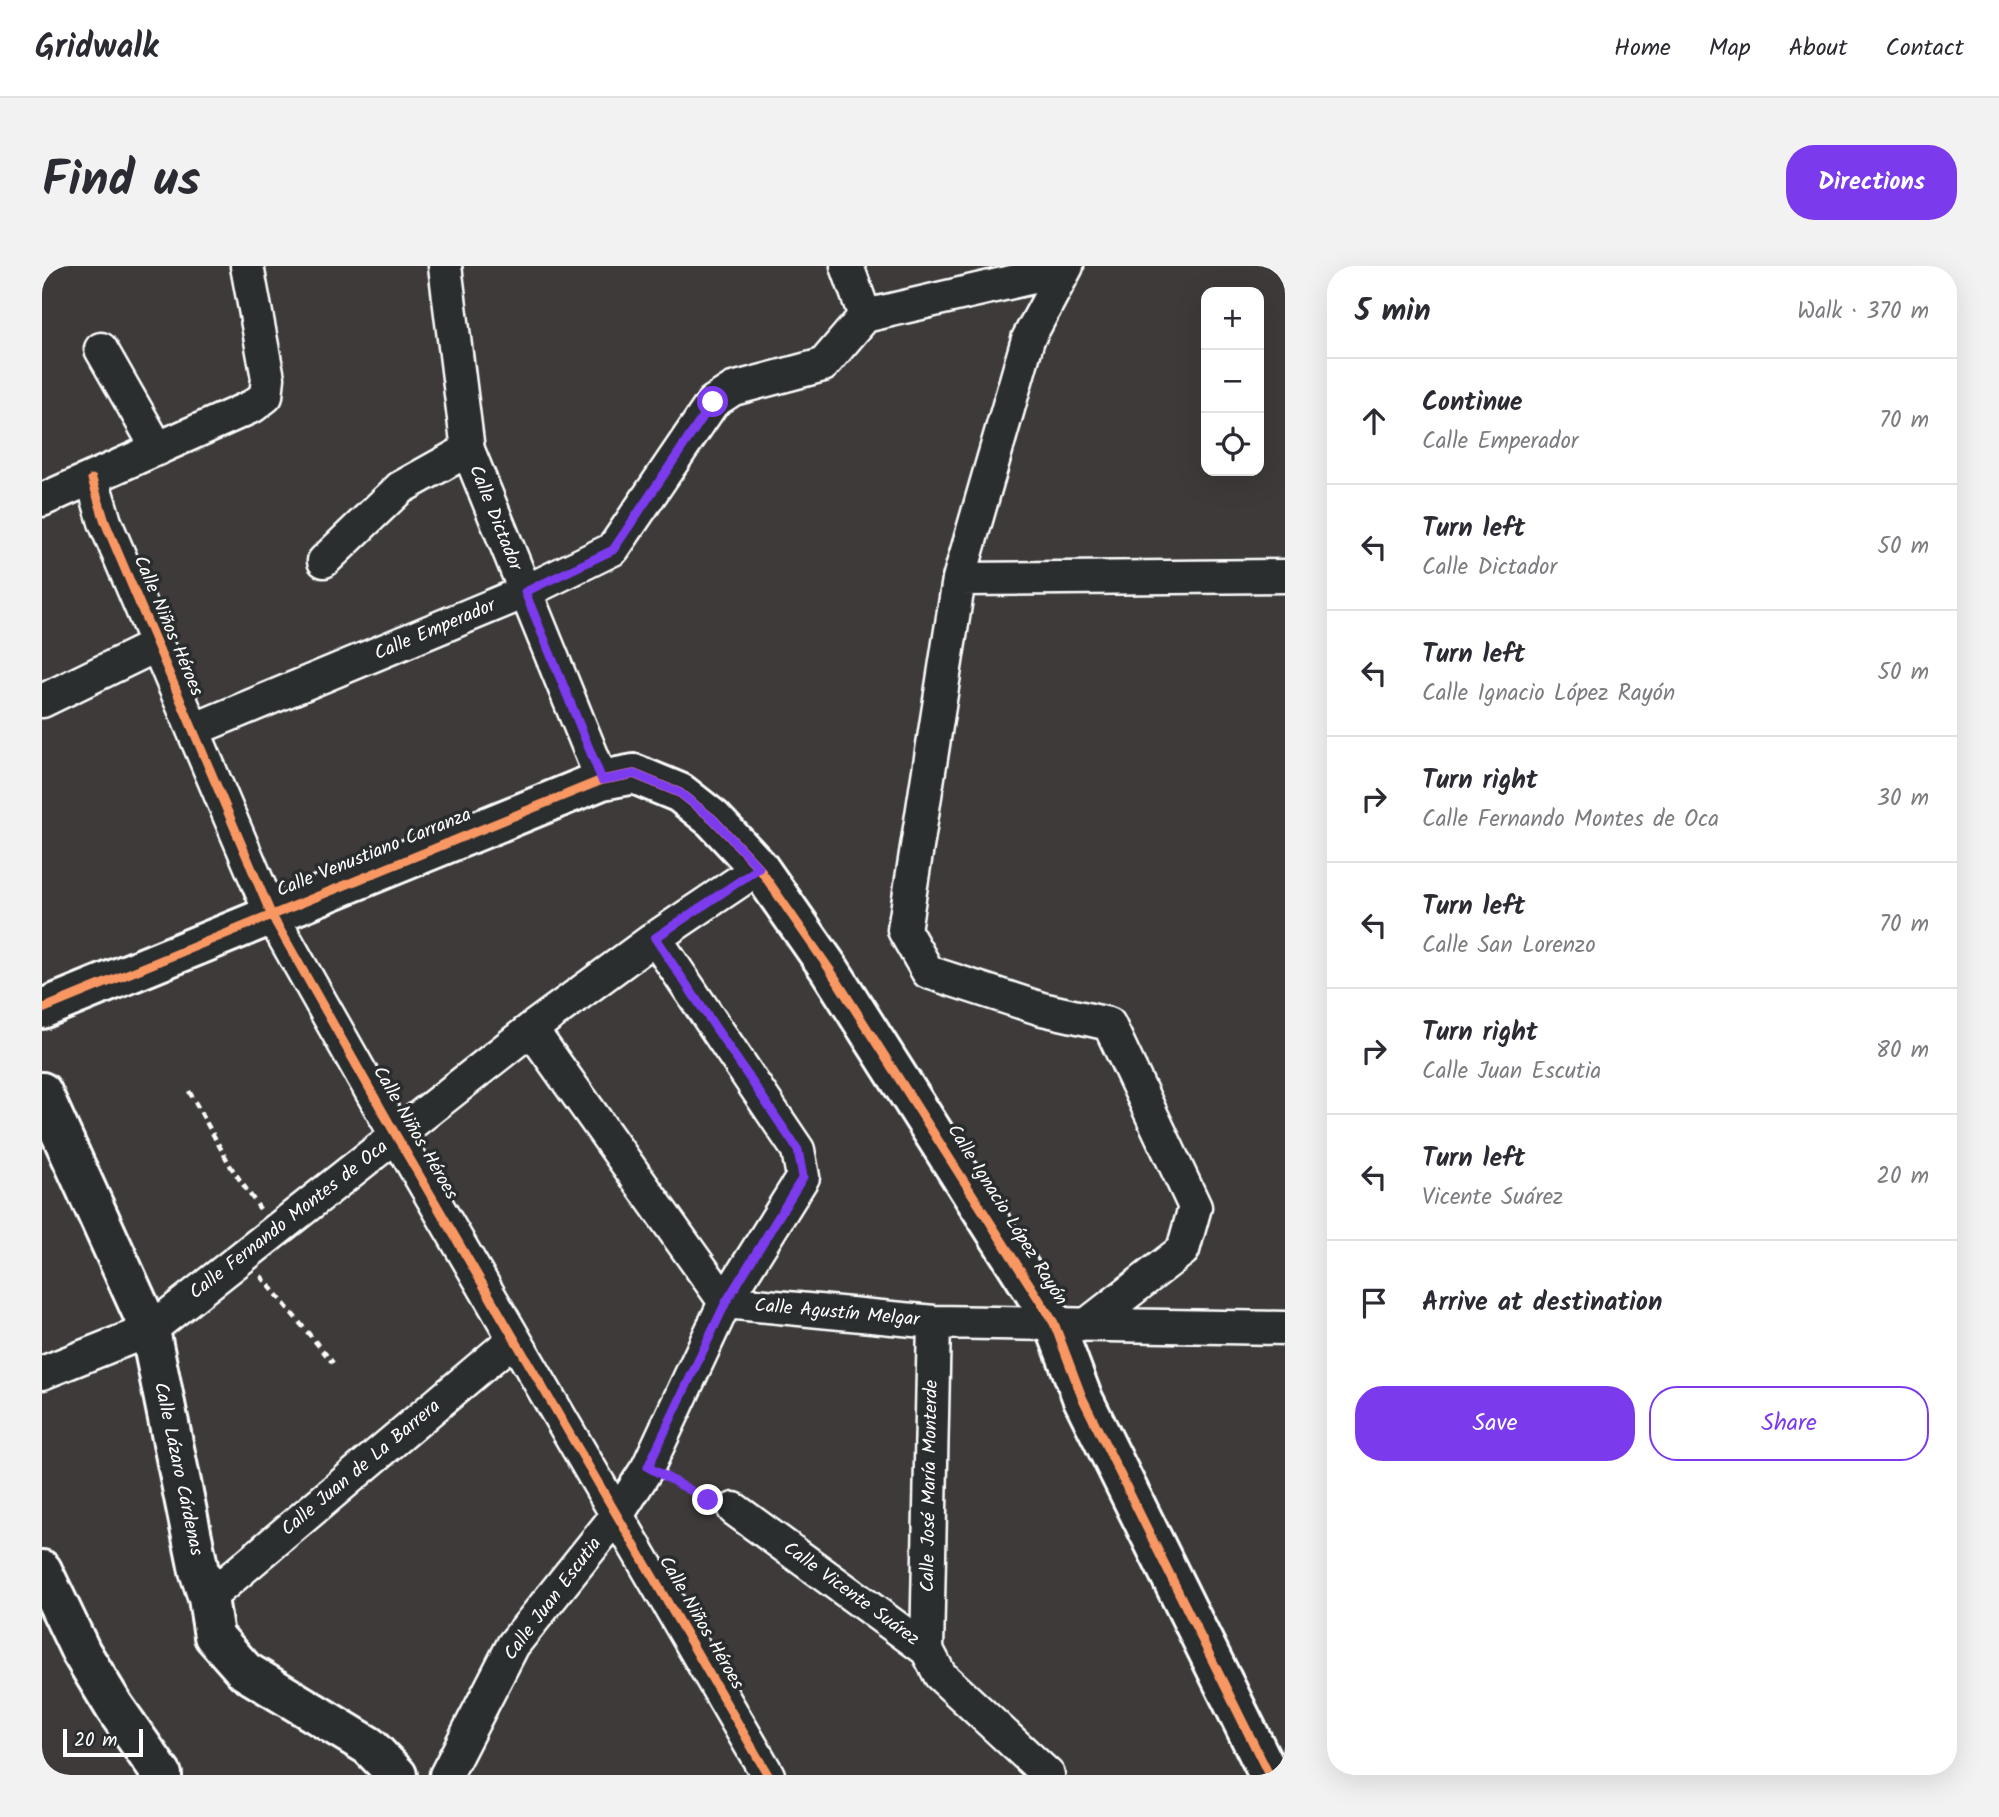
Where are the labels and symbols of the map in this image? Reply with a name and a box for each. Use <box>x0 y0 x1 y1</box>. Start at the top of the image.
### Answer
route start <box>697 386 728 417</box>
street label: Calle Dictador <box>460 461 530 577</box>
street label: Calle Niños Héroes <box>125 551 211 701</box>
street label: Calle Emperador <box>370 590 502 669</box>
street label: Calle Venustiano Carranza <box>272 800 476 906</box>
street label: Calle Niños Héroes <box>364 1060 466 1206</box>
street label: Calle Ignacio López Rayón <box>939 1118 1075 1312</box>
street label: Calle Fernando Montes de Oca <box>183 1133 395 1307</box>
street label: Calle Agustín Melgar <box>753 1291 923 1335</box>
street label: Calle Lázaro Cárdenas <box>145 1379 211 1559</box>
street label: Calle José María Monterde <box>913 1379 947 1592</box>
street label: Calle Juan de La Barrera <box>275 1392 447 1544</box>
route end <box>692 1484 723 1515</box>
street label: Calle Juan Escutia <box>496 1531 610 1667</box>
street label: Calle Vicente Suárez <box>776 1534 926 1654</box>
street label: Calle Niños Héroes <box>650 1550 752 1696</box>
scale bar <box>63 1726 144 1758</box>

